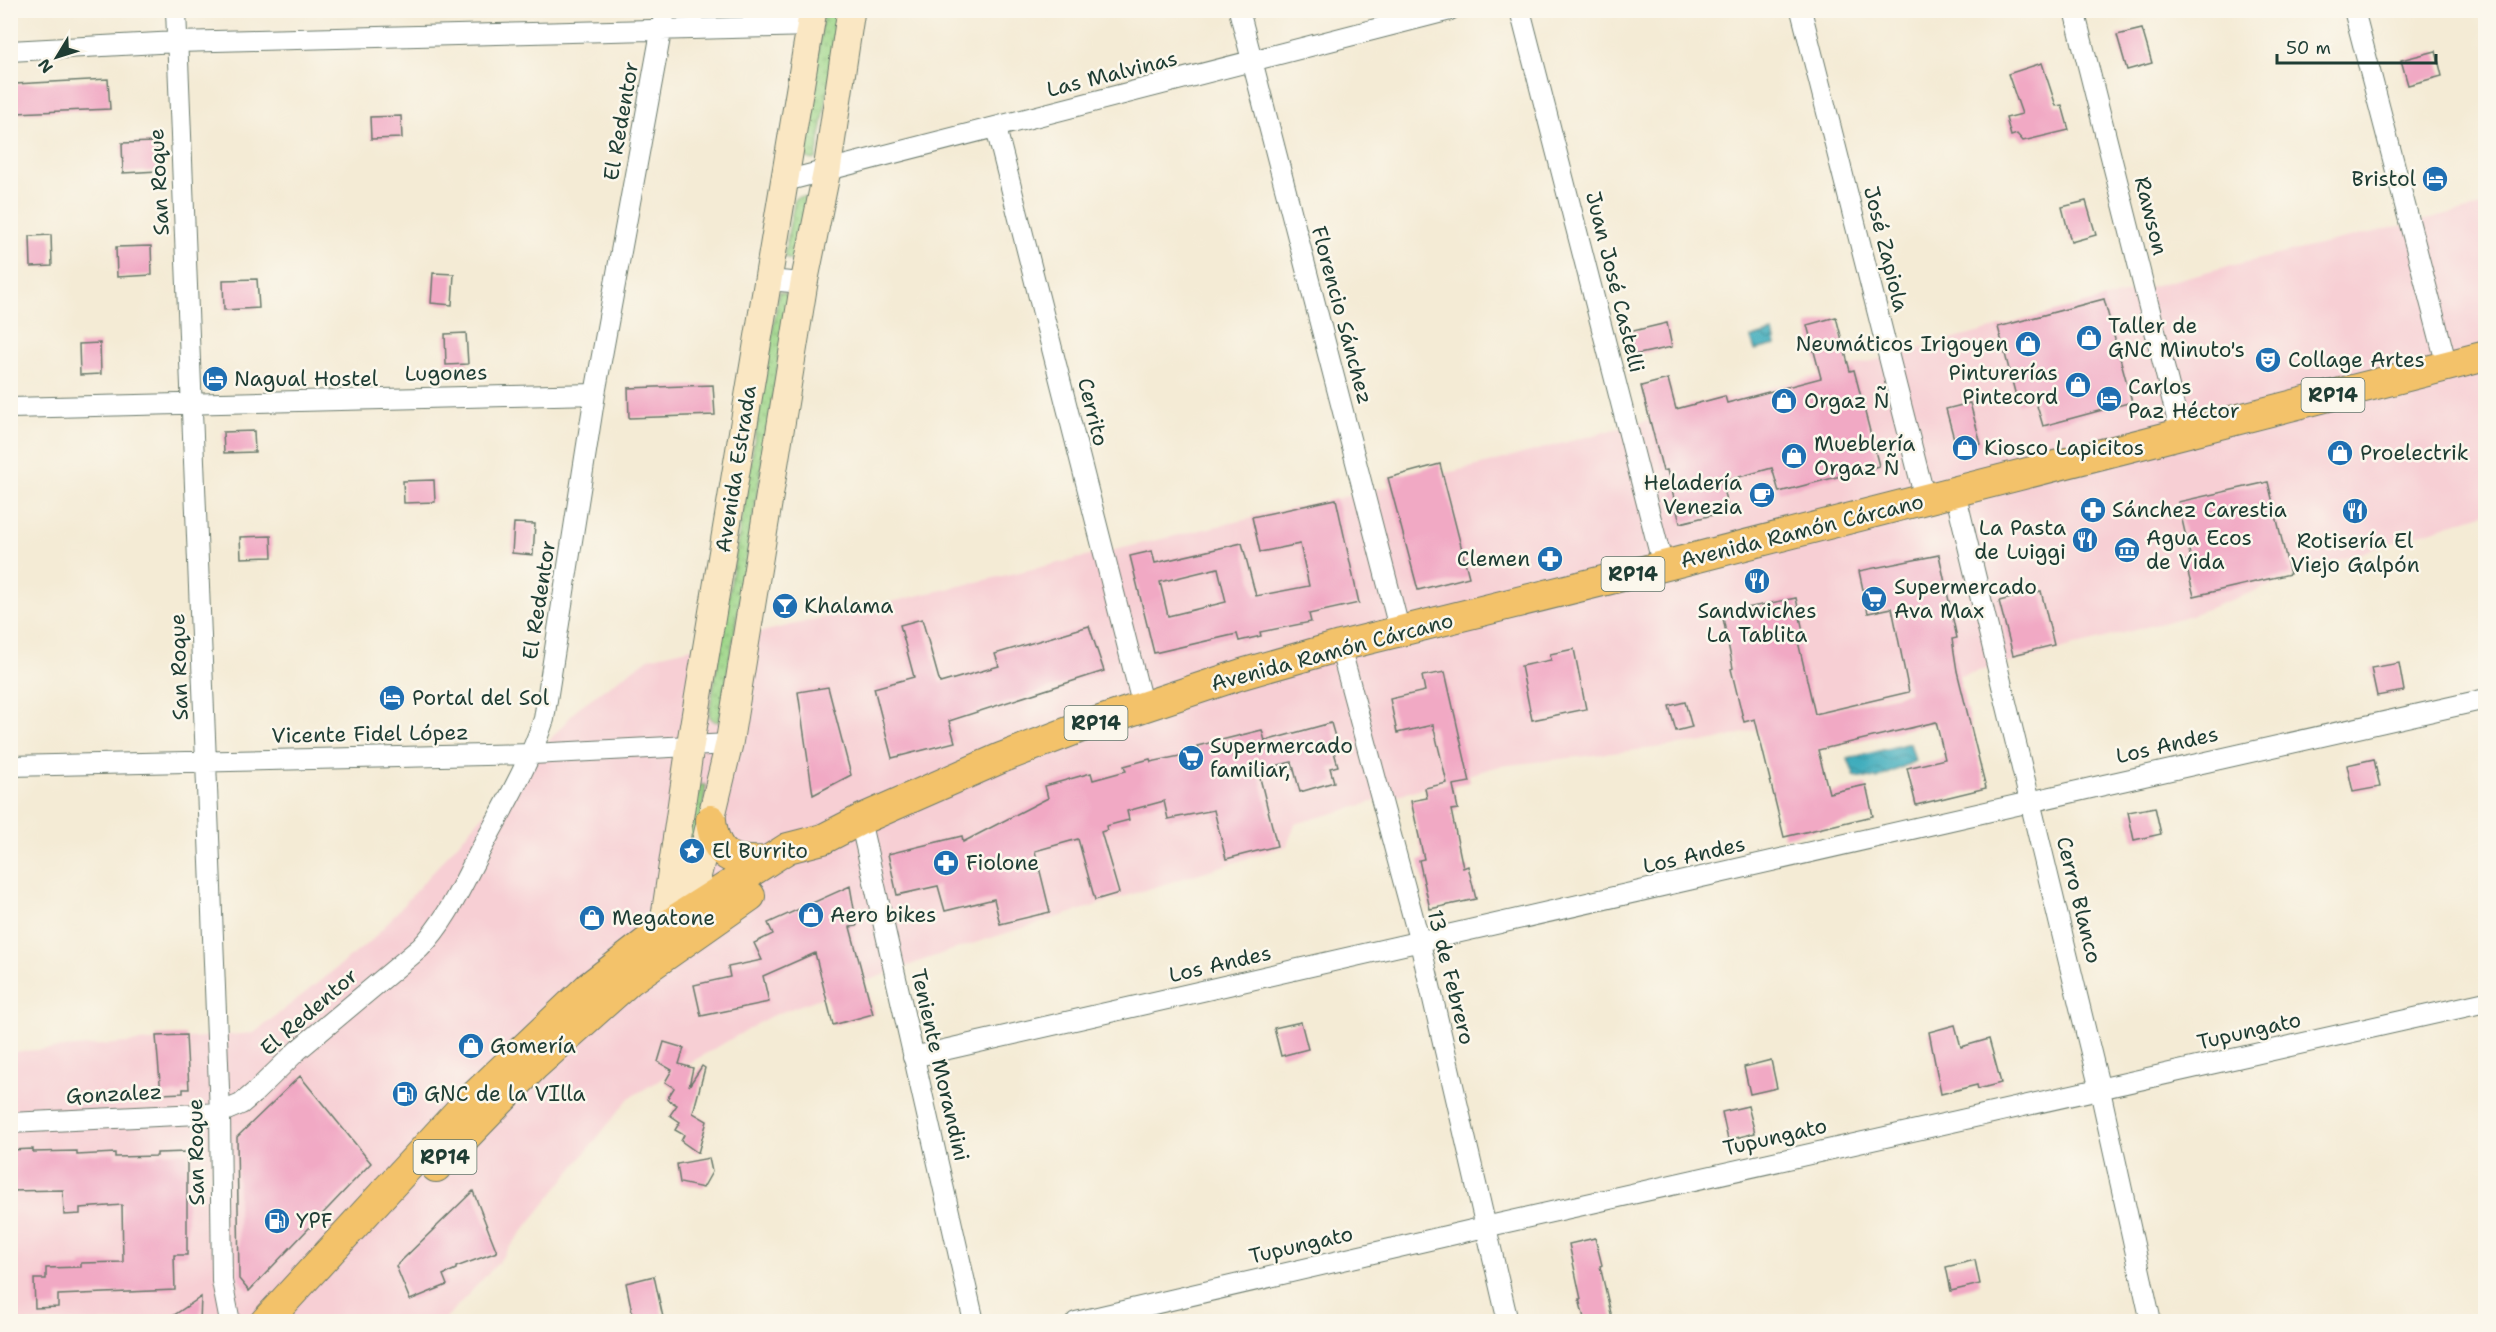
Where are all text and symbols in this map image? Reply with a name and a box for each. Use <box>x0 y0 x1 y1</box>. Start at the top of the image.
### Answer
north arrow <box>27 27 87 87</box>
scale bar <box>2277 27 2436 65</box>
text: 50 m <box>2286 36 2331 60</box>
street label: Las Malvinas <box>1044 44 1180 104</box>
text: N <box>33 54 58 77</box>
street label: El Redentor <box>597 59 645 183</box>
street label: San Roque <box>142 128 176 236</box>
hotel icon: Bristol <box>2420 164 2450 194</box>
place label: Bristol <box>2351 165 2417 193</box>
street label: Rawson <box>2128 174 2174 258</box>
street label: José Zapiola <box>1857 183 1915 315</box>
street label: Juan José Castelli <box>1579 188 1651 376</box>
street label: Florencio Sánchez <box>1305 223 1379 407</box>
place label: Taller de GNC Minuto's <box>2108 312 2245 364</box>
shop icon: Taller de GNC Minuto's <box>2074 323 2104 353</box>
shop icon: Neumáticos Irigoyen <box>2013 329 2043 359</box>
place label: Neumáticos Irigoyen <box>1796 330 2008 358</box>
theatre icon: Collage Artes <box>2253 345 2283 375</box>
place label: Collage Artes <box>2288 346 2425 374</box>
street label: Lugones <box>404 358 488 388</box>
place label: Pinturerías Pintecord <box>1948 359 2058 411</box>
hotel icon: Nagual Hostel <box>200 364 230 394</box>
place label: Nagual Hostel <box>234 365 379 393</box>
shop icon: Pinturerías Pintecord <box>2063 370 2093 400</box>
place label: Carlos Paz Héctor <box>2128 373 2240 425</box>
street label: Cerrito <box>1071 375 1115 449</box>
road number: RP14 <box>2302 378 2364 412</box>
street label: Avenida Estrada <box>709 383 763 555</box>
hotel icon: Carlos Paz Héctor <box>2094 384 2124 414</box>
shop icon: Orgaz Ñ <box>1769 386 1799 416</box>
place label: Orgaz Ñ <box>1804 386 1890 415</box>
place label: Mueblería Orgaz Ñ <box>1814 430 1915 482</box>
shop icon: Kiosco Lapicitos <box>1950 433 1980 463</box>
place label: Kiosco Lapicitos <box>1984 434 2144 462</box>
shop icon: Proelectrik <box>2325 438 2355 468</box>
place label: Proelectrik <box>2360 439 2469 467</box>
shop icon: Mueblería Orgaz Ñ <box>1779 441 1809 471</box>
place label: Heladería Venezia <box>1644 469 1742 521</box>
cafe icon: Heladería Venezia <box>1747 480 1777 510</box>
street label: Avenida Ramón Cárcano <box>1677 487 1927 575</box>
pharmacy icon: Sánchez Carestia <box>2078 495 2108 525</box>
place label: Sánchez Carestia <box>2112 496 2287 524</box>
restaurant icon: Rotisería El Viejo Galpón <box>2340 496 2370 526</box>
place label: La Pasta de Luiggi <box>1974 514 2066 566</box>
place label: Agua Ecos de Vida <box>2146 524 2252 576</box>
restaurant icon: La Pasta de Luiggi <box>2070 525 2100 555</box>
place label: Rotisería El Viejo Galpón <box>2290 527 2420 579</box>
museum icon: Agua Ecos de Vida <box>2112 535 2142 565</box>
street label: El Redentor <box>516 538 562 662</box>
pharmacy icon: Clemen <box>1535 544 1565 574</box>
place label: Clemen <box>1457 545 1530 573</box>
road number: RP14 <box>1602 557 1664 591</box>
restaurant icon: Sandwiches La Tablita <box>1742 566 1772 596</box>
place label: Supermercado Ava Max <box>1894 573 2037 625</box>
supermarket icon: Supermercado Ava Max <box>1859 584 1889 614</box>
bar icon: Khalama <box>770 591 800 621</box>
place label: Khalama <box>804 592 893 620</box>
place label: Sandwiches La Tablita <box>1697 597 1817 649</box>
street label: Avenida Ramón Cárcano <box>1208 606 1456 698</box>
street label: San Roque <box>163 613 195 721</box>
hotel icon: Portal del Sol <box>377 683 407 713</box>
place label: Portal del Sol <box>412 684 550 712</box>
road number: RP14 <box>1064 706 1128 740</box>
street label: Vicente Fidel López <box>271 718 469 750</box>
street label: Los Andes <box>2113 720 2221 770</box>
place label: Supermercado familiar, <box>1210 732 1353 784</box>
supermarket icon: Supermercado familiar, <box>1176 743 1206 773</box>
street label: Los Andes <box>1640 830 1748 880</box>
street label: Cerro Blanco <box>2050 834 2108 966</box>
place icon: El Burrito <box>677 836 707 866</box>
place label: El Burrito <box>712 837 808 865</box>
pharmacy icon: Fiolone <box>931 848 961 878</box>
place label: Fiolone <box>966 849 1039 877</box>
shop icon: Aero bikes <box>796 900 826 930</box>
place label: Aero bikes <box>830 901 937 929</box>
shop icon: Megatone <box>577 903 607 933</box>
place label: Megatone <box>612 904 715 932</box>
street label: 13 de Febrero <box>1421 907 1481 1047</box>
street label: Los Andes <box>1166 939 1274 989</box>
street label: El Redentor <box>254 962 364 1062</box>
street label: Teniente Morandini <box>904 966 976 1164</box>
street label: Tupungato <box>2194 1005 2304 1057</box>
shop icon: Gomería <box>456 1031 486 1061</box>
place label: Gomería <box>490 1032 576 1060</box>
street label: Gonzalez <box>65 1077 163 1111</box>
fuel station icon: GNC de la VIlla <box>390 1079 420 1109</box>
place label: GNC de la VIlla <box>424 1080 586 1108</box>
street label: San Roque <box>181 1098 211 1206</box>
street label: Tupungato <box>1720 1111 1830 1163</box>
road number: RP14 <box>414 1140 476 1174</box>
fuel station icon: YPF <box>262 1206 292 1236</box>
place label: YPF <box>296 1207 333 1235</box>
street label: Tupungato <box>1246 1219 1356 1271</box>

